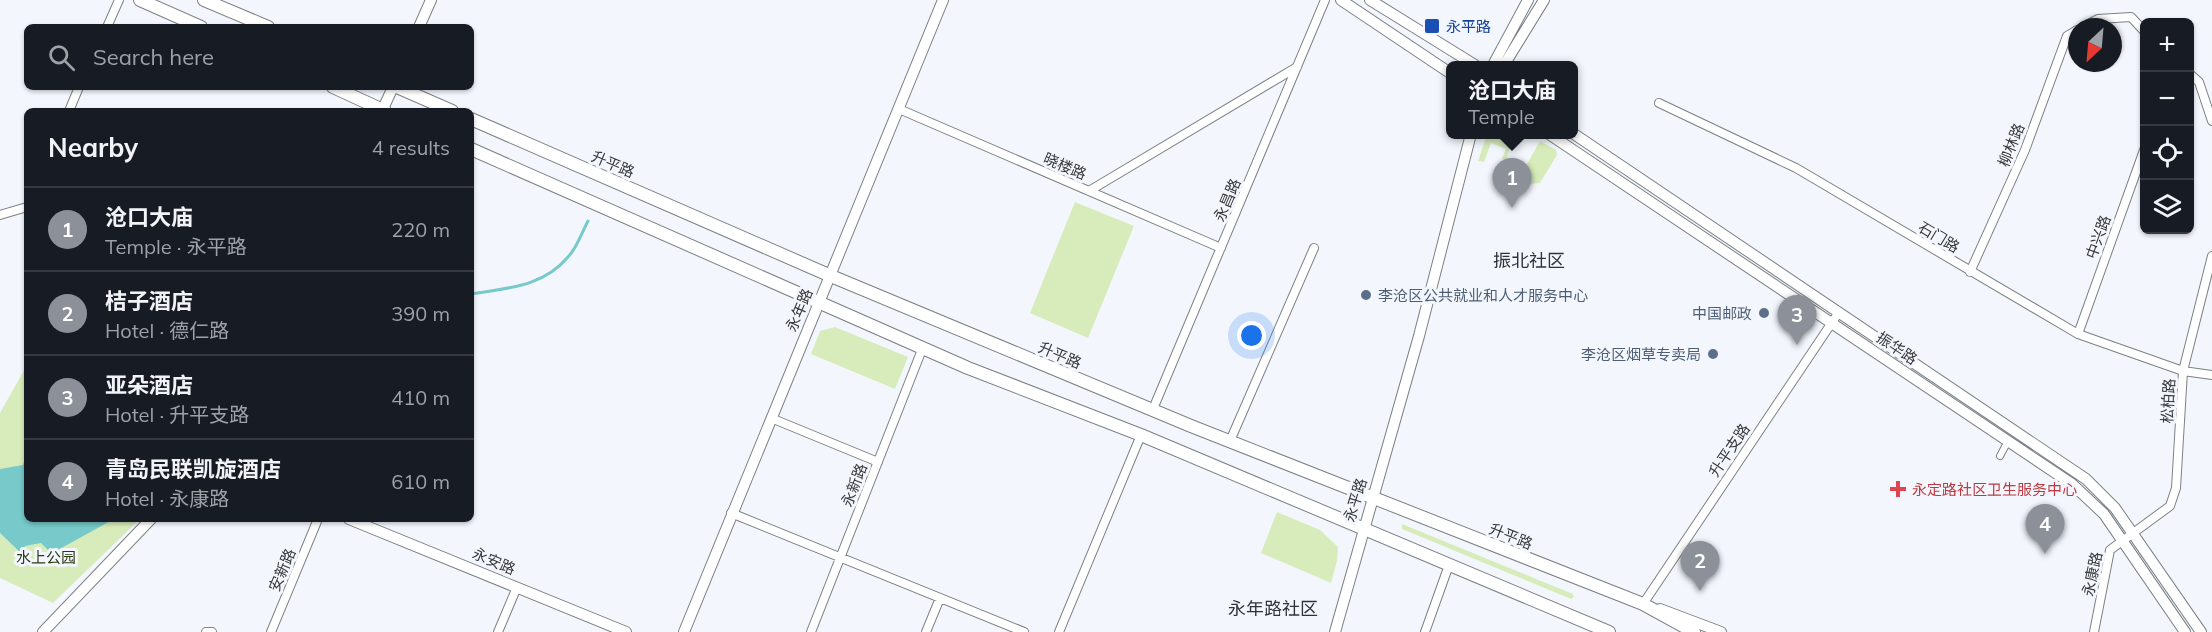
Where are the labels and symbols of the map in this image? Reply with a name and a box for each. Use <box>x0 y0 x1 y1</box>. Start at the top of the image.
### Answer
marker: 永平路 <box>1423 17 1441 35</box>
place label: 永平路 <box>1446 17 1491 36</box>
north arrow <box>2068 18 2122 72</box>
street label: 柳林路 <box>1994 121 2028 169</box>
street label: 升平路 <box>589 146 637 182</box>
street label: 晓楼路 <box>1041 148 1089 184</box>
pin: 1 <box>1492 158 1532 208</box>
street label: 永昌路 <box>1209 176 1245 224</box>
street label: 中兴路 <box>2081 213 2115 261</box>
street label: 石门路 <box>1915 217 1963 257</box>
district label: 振北社区 <box>1493 249 1565 272</box>
street label: 永年路 <box>781 286 817 334</box>
place label: 李沧区公共就业和人才服务中心 <box>1378 286 1588 305</box>
marker: 李沧区公共就业和人才服务中心 <box>1359 288 1373 302</box>
pin: 3 <box>1778 296 1816 345</box>
place label: 中国邮政 <box>1692 304 1752 323</box>
marker: 中国邮政 <box>1757 306 1771 320</box>
your location <box>1237 321 1266 350</box>
street label: 振华路 <box>1873 328 1921 368</box>
street label: 升平路 <box>1036 337 1084 373</box>
place label: 李沧区烟草专卖局 <box>1581 345 1701 364</box>
marker: 李沧区烟草专卖局 <box>1706 347 1720 361</box>
street label: 松柏路 <box>2157 378 2179 424</box>
street label: 升平支路 <box>1704 420 1754 480</box>
street label: 永新路 <box>837 461 871 509</box>
street label: 永平路 <box>1339 476 1371 524</box>
marker: 永定路社区卫生服务中心 <box>1889 480 1907 498</box>
place label: 永定路社区卫生服务中心 <box>1912 480 2077 499</box>
pin: 4 <box>2026 504 2064 554</box>
street label: 升平路 <box>1487 519 1535 553</box>
pin: 2 <box>1680 542 1720 591</box>
street label: 永安路 <box>470 543 518 579</box>
street label: 安新路 <box>264 546 300 594</box>
park label: 水上公园 <box>16 548 76 567</box>
street label: 永康路 <box>2078 550 2106 598</box>
district label: 永年路社区 <box>1228 597 1318 620</box>

